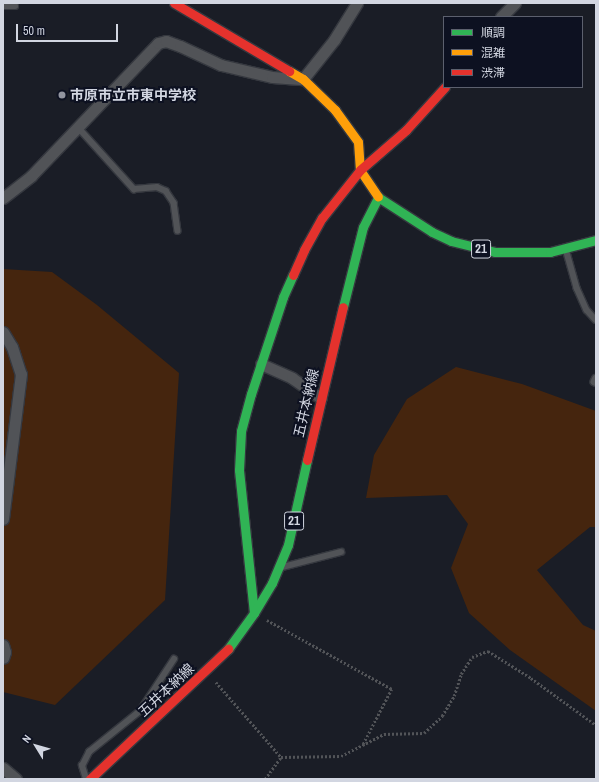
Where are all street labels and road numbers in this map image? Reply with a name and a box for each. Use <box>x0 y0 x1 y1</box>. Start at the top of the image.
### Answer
road number: 21 <box>471 238 491 260</box>
street label: 五井本納線 <box>290 367 322 439</box>
road number: 21 <box>284 510 304 532</box>
street label: 五井本納線 <box>135 660 197 720</box>

